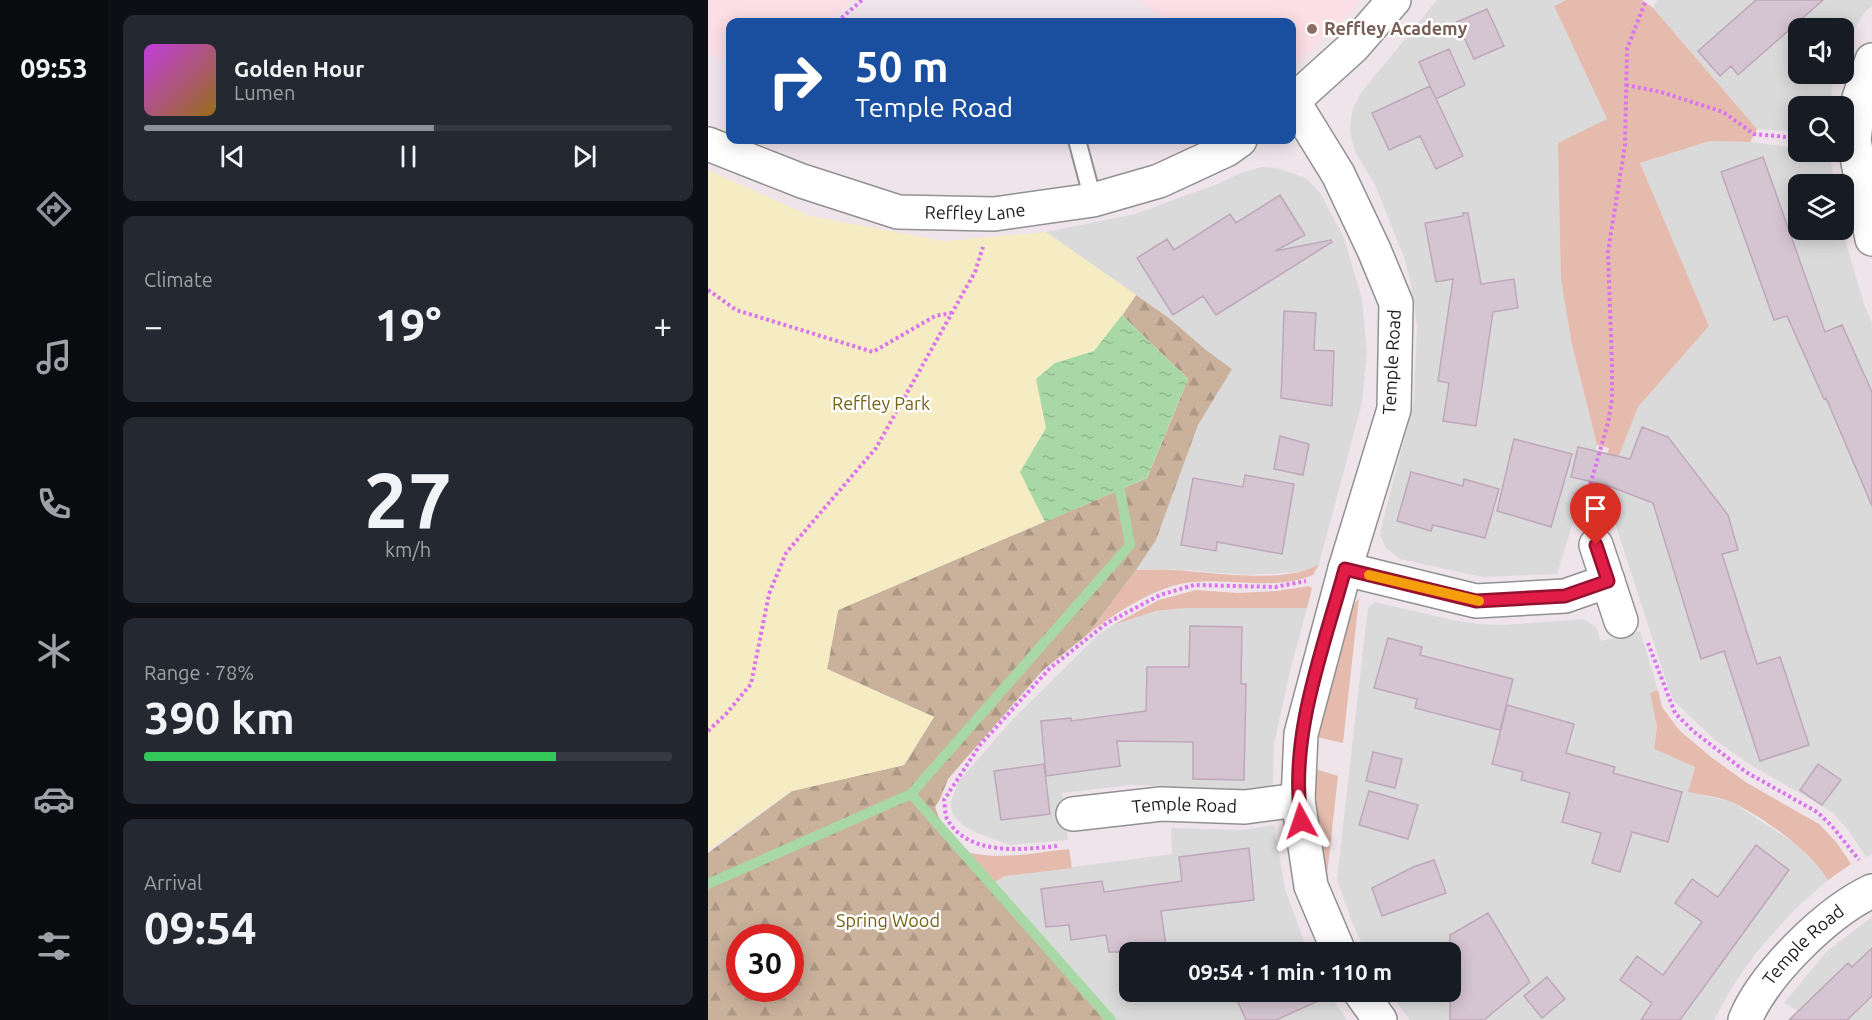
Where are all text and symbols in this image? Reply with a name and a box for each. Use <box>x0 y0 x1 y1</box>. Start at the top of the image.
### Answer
place label: Reffley Academy <box>1324 18 1468 38</box>
map controls <box>1788 18 1854 240</box>
button: sound <box>1788 18 1854 84</box>
marker: Reffley Academy <box>1305 22 1319 36</box>
icon: right <box>756 42 834 120</box>
text: 50 m <box>855 43 949 90</box>
text: 09:53 <box>20 53 88 83</box>
text: Golden Hour <box>234 56 364 81</box>
text: Lumen <box>234 81 295 104</box>
text: Temple Road <box>855 92 1013 122</box>
button: search <box>1788 96 1854 162</box>
icon: previous <box>216 140 249 173</box>
icon: pause <box>392 140 425 173</box>
icon: next <box>568 140 601 173</box>
button: layers <box>1788 174 1854 240</box>
icon: directions <box>33 188 75 230</box>
street label: Reffley Lane <box>924 199 1027 223</box>
text: Climate <box>144 268 213 291</box>
text: 19° <box>375 299 441 350</box>
text: − <box>144 307 163 344</box>
text: + <box>653 307 672 344</box>
street label: Temple Road <box>1378 309 1404 415</box>
icon: music <box>33 336 75 378</box>
park label: Reffley Park <box>832 393 930 413</box>
text: 27 <box>364 455 452 543</box>
icon: phone <box>33 483 75 525</box>
pin <box>1570 483 1621 545</box>
icon: arrive <box>1579 492 1612 525</box>
text: km/h <box>385 538 431 561</box>
icon: climate <box>33 630 75 672</box>
text: Range · 78% <box>144 661 254 684</box>
text: 390 km <box>144 692 295 743</box>
icon: car <box>33 778 75 820</box>
position arrow <box>1269 789 1333 853</box>
street label: Temple Road <box>1131 792 1238 816</box>
text: Arrival <box>144 871 202 894</box>
street label: Temple Road <box>1758 900 1847 988</box>
text: 09:54 <box>144 902 257 953</box>
park label: Spring Wood <box>836 910 940 930</box>
speed limit sign: 30 <box>726 924 804 1002</box>
icon: filters <box>33 925 75 967</box>
text: 09:54 · 1 min · 110 m <box>1188 959 1392 984</box>

